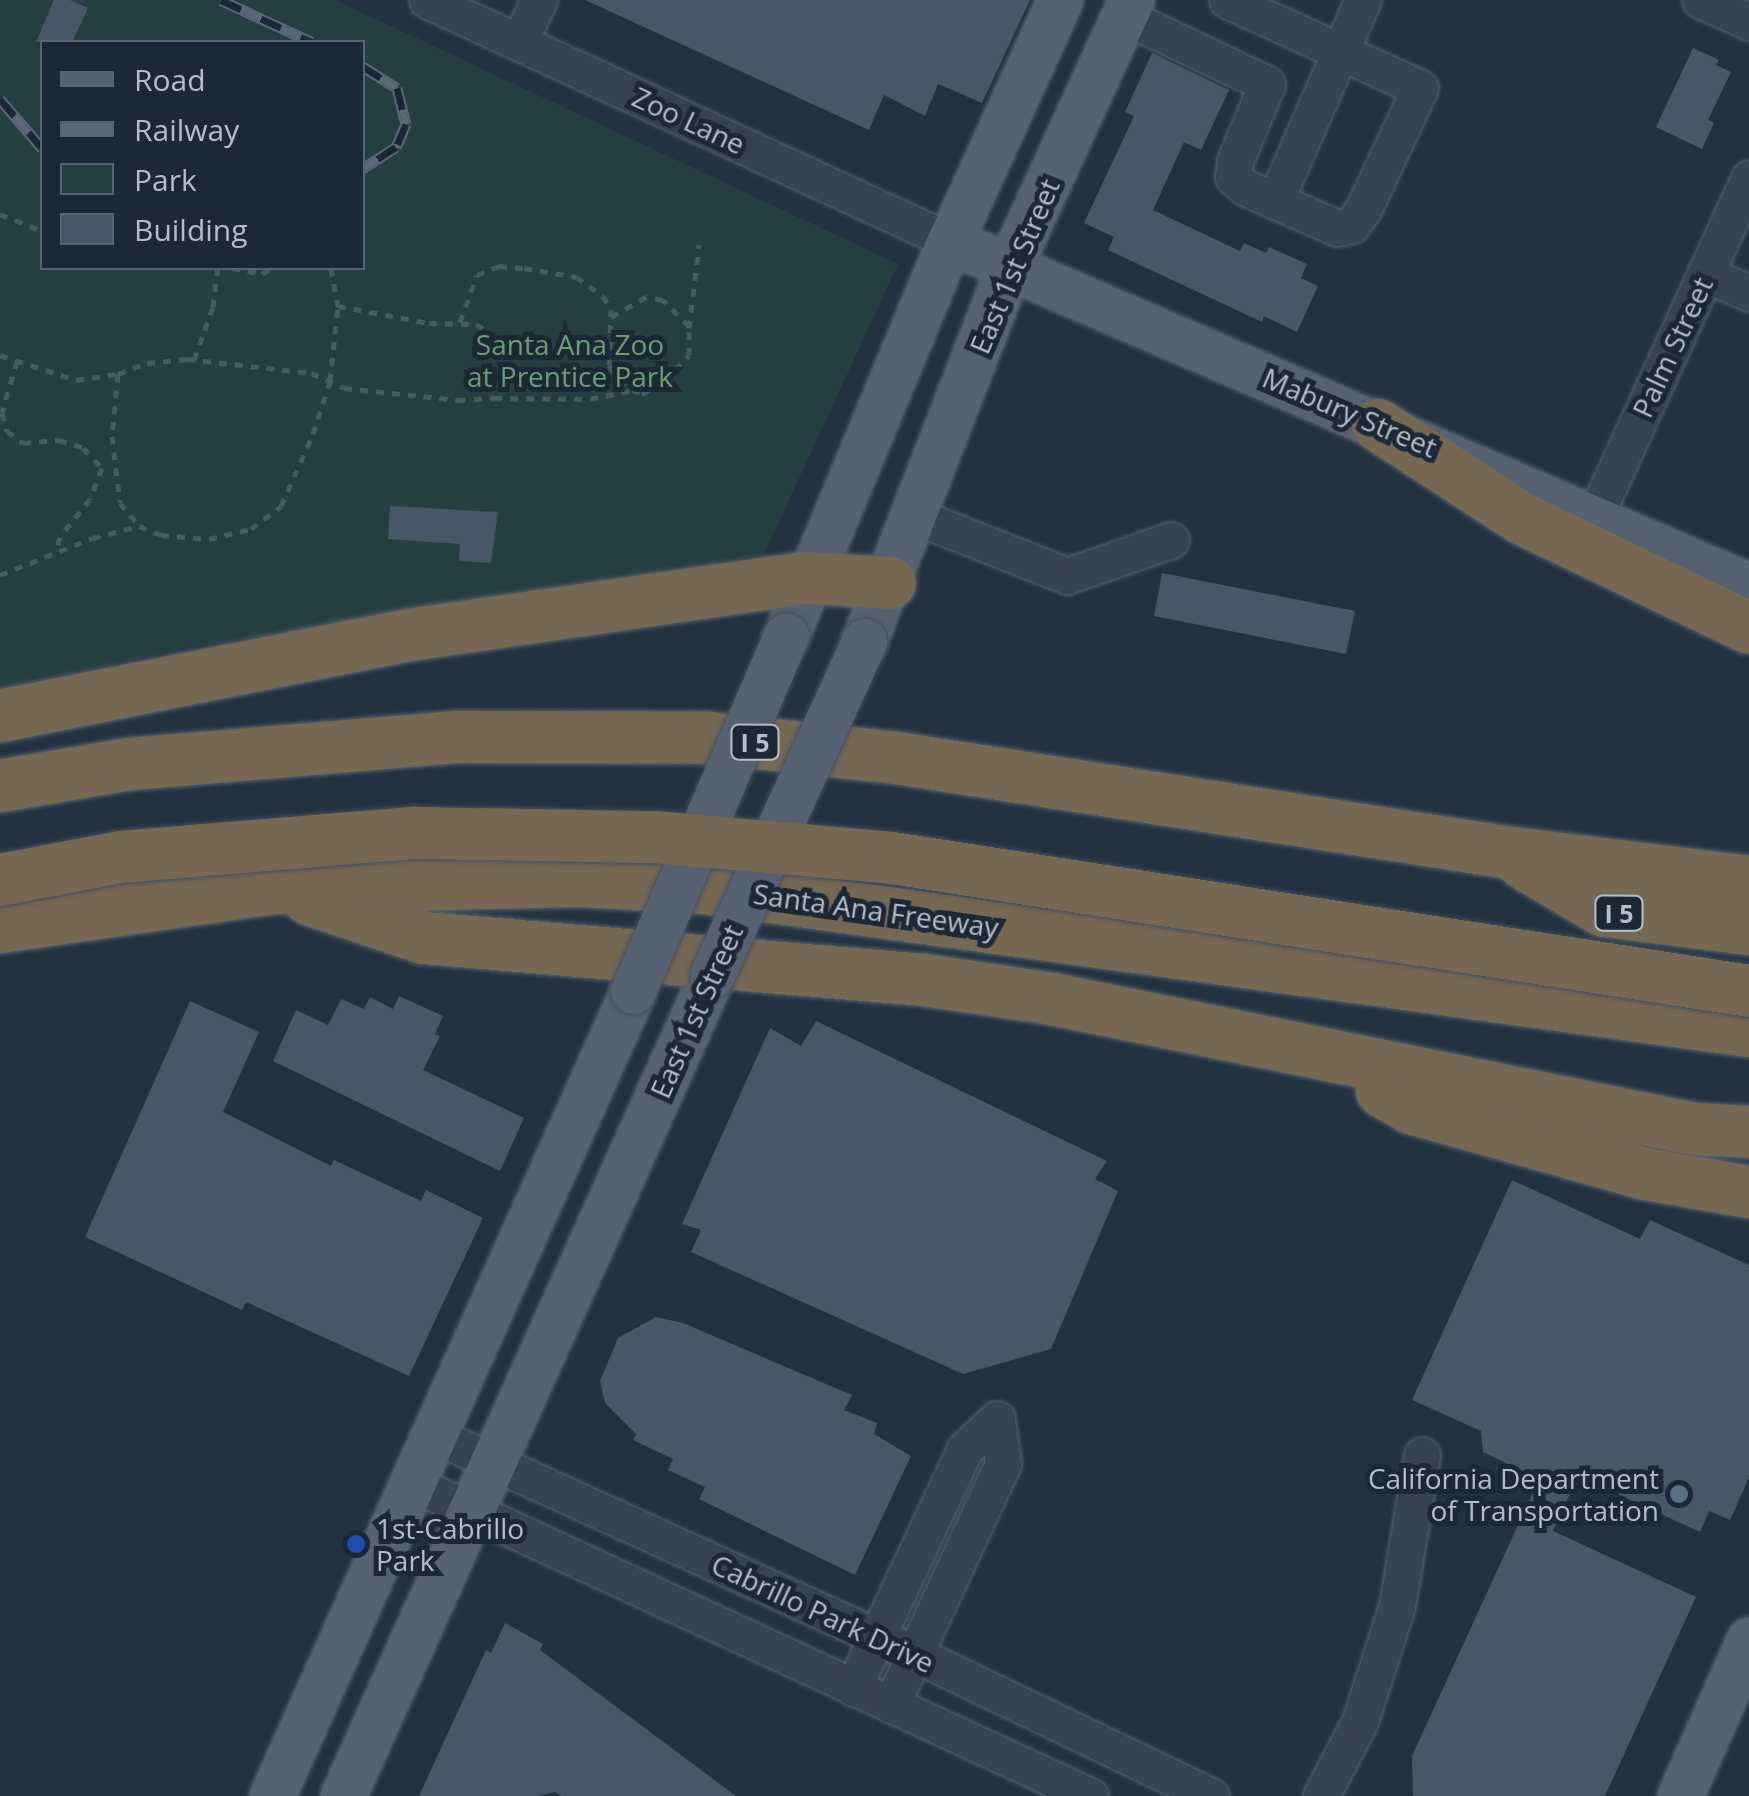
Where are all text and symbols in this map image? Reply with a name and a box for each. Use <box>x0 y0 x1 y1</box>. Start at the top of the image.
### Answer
legend <box>40 40 365 270</box>
text: Road <box>134 59 206 100</box>
street label: Zoo Lane <box>627 79 751 161</box>
text: Railway <box>134 109 239 150</box>
text: Park <box>134 159 197 200</box>
street label: East 1st Street <box>962 174 1066 358</box>
text: Building <box>134 209 248 250</box>
street label: Palm Street <box>1625 272 1719 422</box>
park label: Santa Ana Zoo at Prentice Park <box>467 327 673 393</box>
street label: Mabury Street <box>1258 360 1442 464</box>
road number: I 5 <box>730 722 780 762</box>
street label: Santa Ana Freeway <box>751 876 1001 944</box>
road number: I 5 <box>1594 893 1644 933</box>
street label: East 1st Street <box>643 919 749 1103</box>
place label: California Department of Transportation <box>1368 1461 1659 1527</box>
marker: California Department of Transportation <box>1668 1483 1690 1505</box>
place label: 1st-Cabrillo Park <box>376 1511 524 1577</box>
marker: 1st-Cabrillo Park <box>345 1533 367 1555</box>
street label: Cabrillo Park Drive <box>706 1547 940 1679</box>

